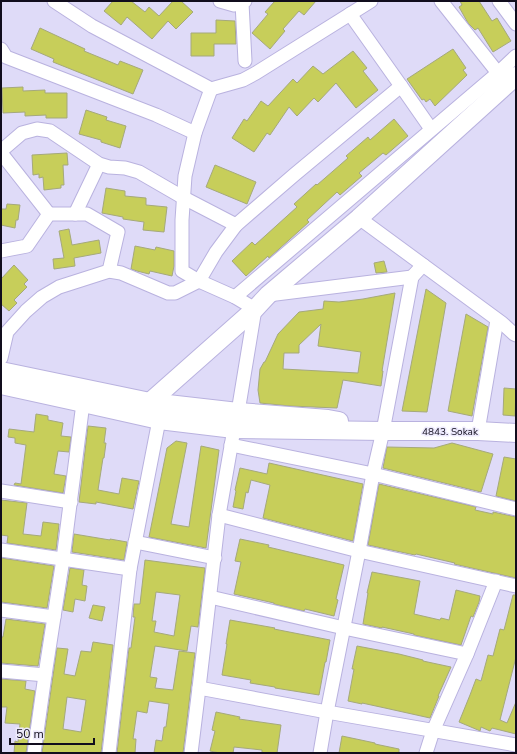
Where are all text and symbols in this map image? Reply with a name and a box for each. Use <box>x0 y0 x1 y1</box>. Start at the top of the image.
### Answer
street label: 4843. Sokak <box>422 425 479 439</box>
scale bar <box>10 720 94 746</box>
text: 50 m <box>16 726 44 742</box>

